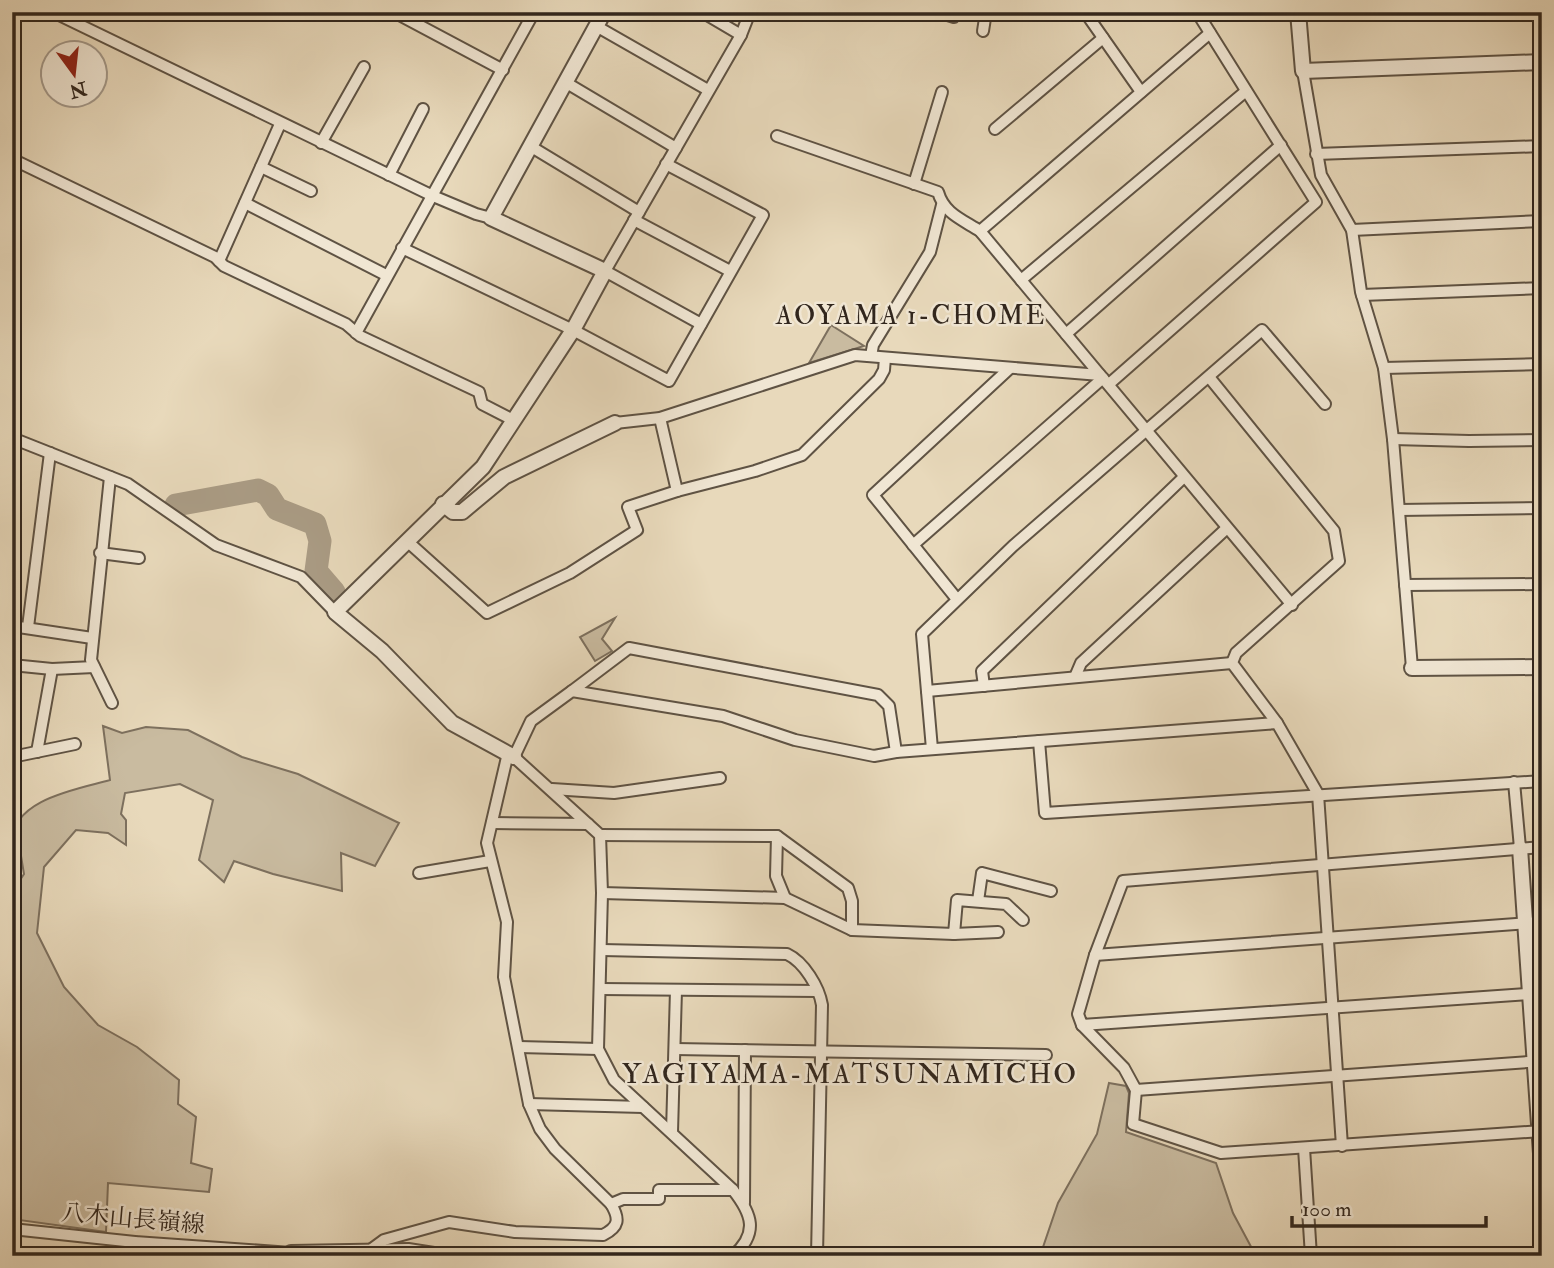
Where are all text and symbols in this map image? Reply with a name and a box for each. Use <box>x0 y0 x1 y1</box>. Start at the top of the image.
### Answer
north arrow <box>38 38 108 108</box>
text: N <box>66 75 90 104</box>
district label: AOYAMA 1-CHOME <box>775 300 1046 332</box>
district label: YAGIYAMA-MATSUNAMICHO <box>622 1057 1078 1092</box>
scale bar <box>1292 1184 1486 1228</box>
text: 100 m <box>1302 1196 1352 1223</box>
street label: 八木山長嶺線 <box>60 1197 206 1241</box>

